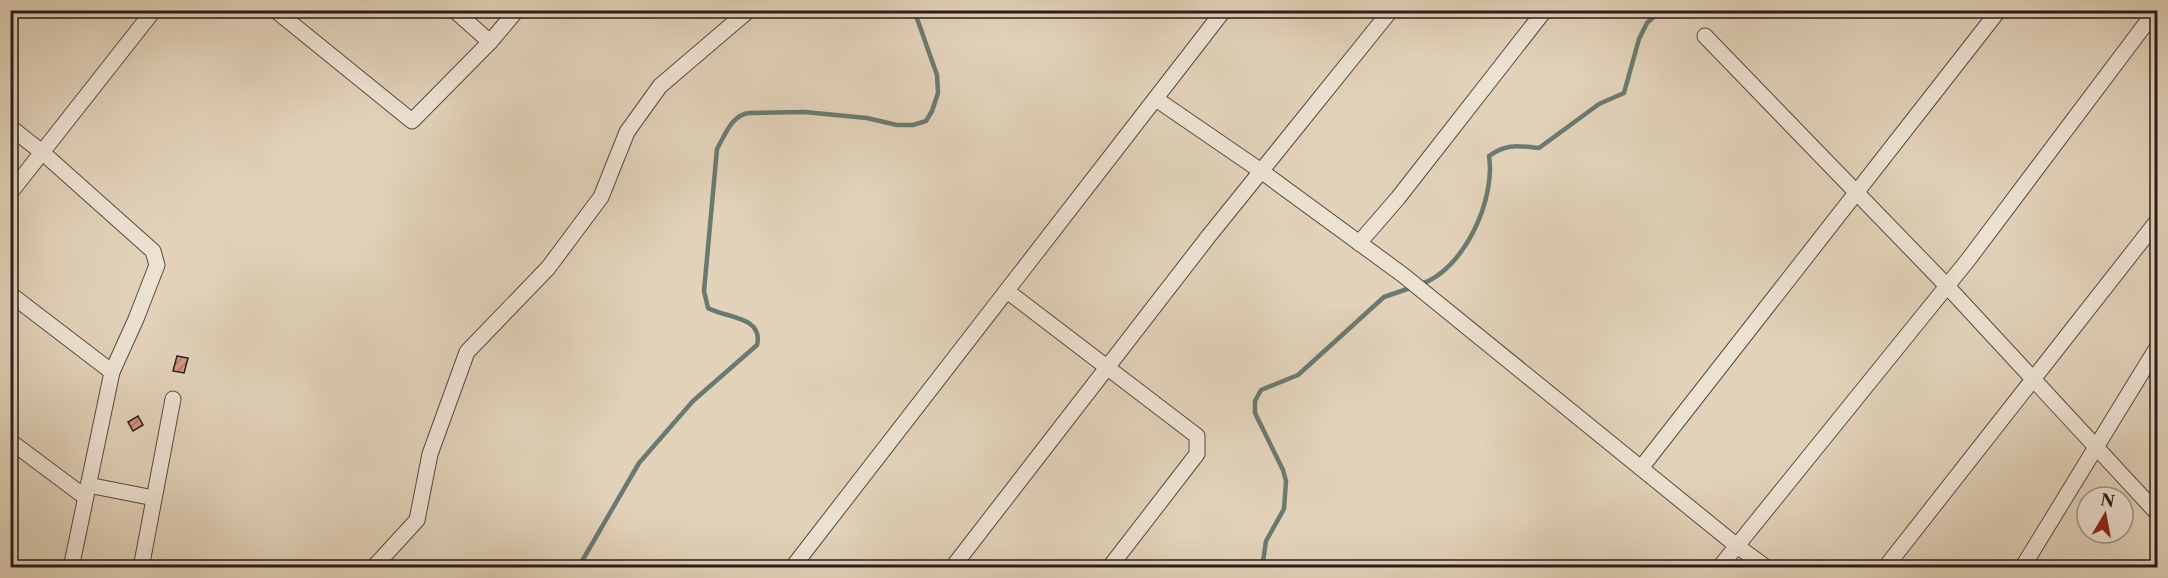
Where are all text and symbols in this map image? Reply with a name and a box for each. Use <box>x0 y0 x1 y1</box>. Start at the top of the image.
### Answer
north arrow <box>2075 485 2135 545</box>
text: N <box>2099 489 2116 511</box>

